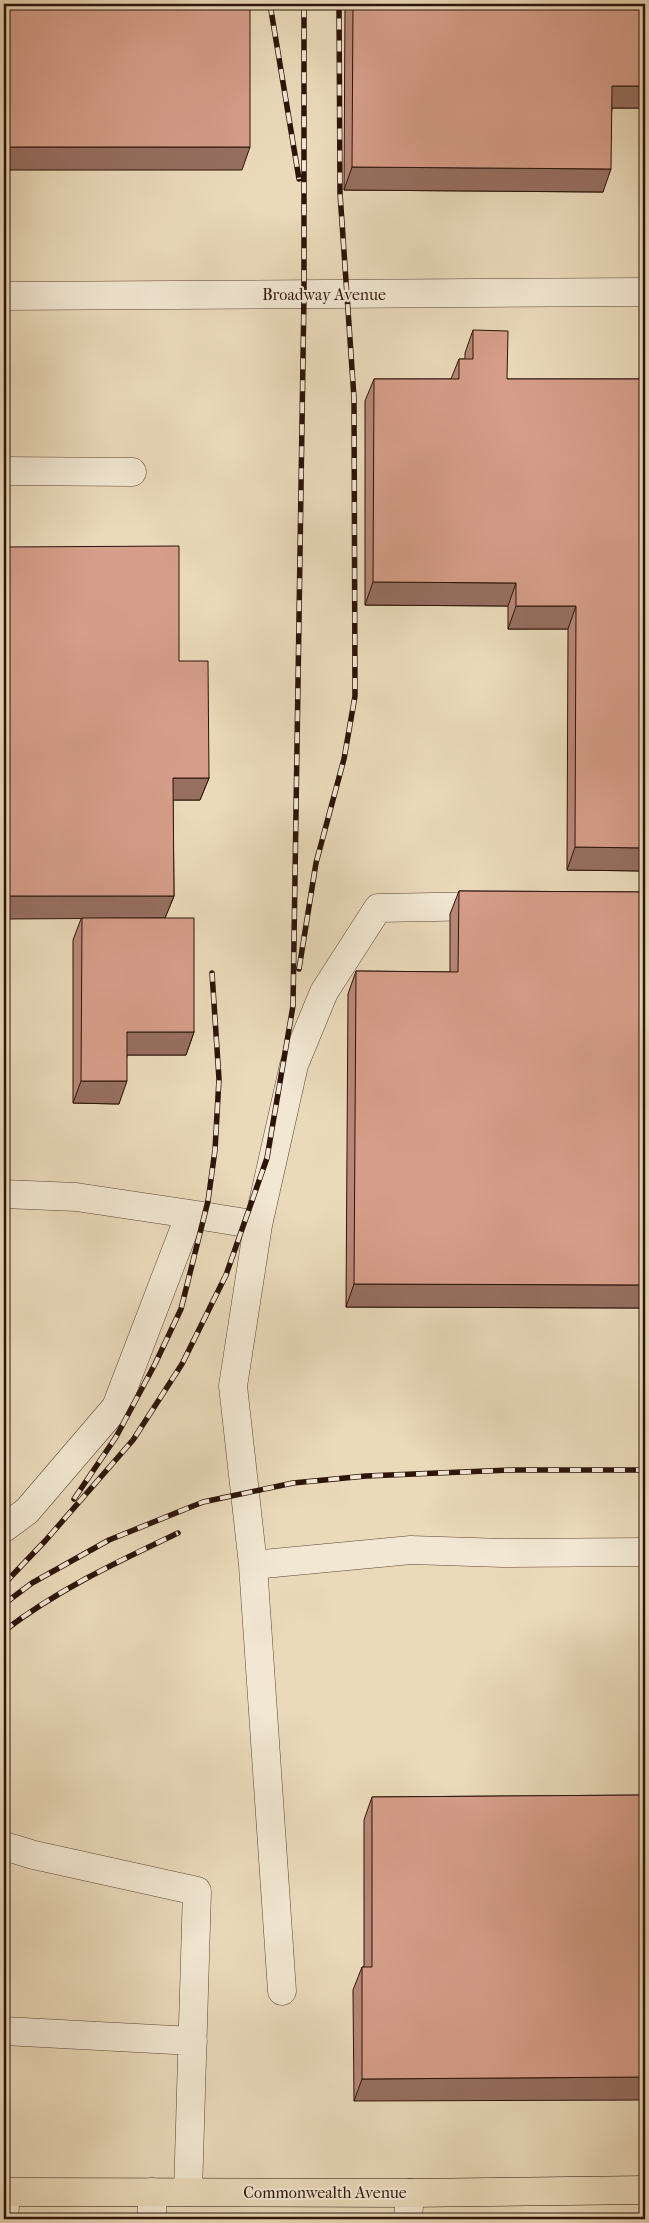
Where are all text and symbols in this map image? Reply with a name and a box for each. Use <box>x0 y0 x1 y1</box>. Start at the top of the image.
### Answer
street label: Broadway Avenue <box>262 285 386 304</box>
street label: Commonwealth Avenue <box>243 2183 407 2202</box>

